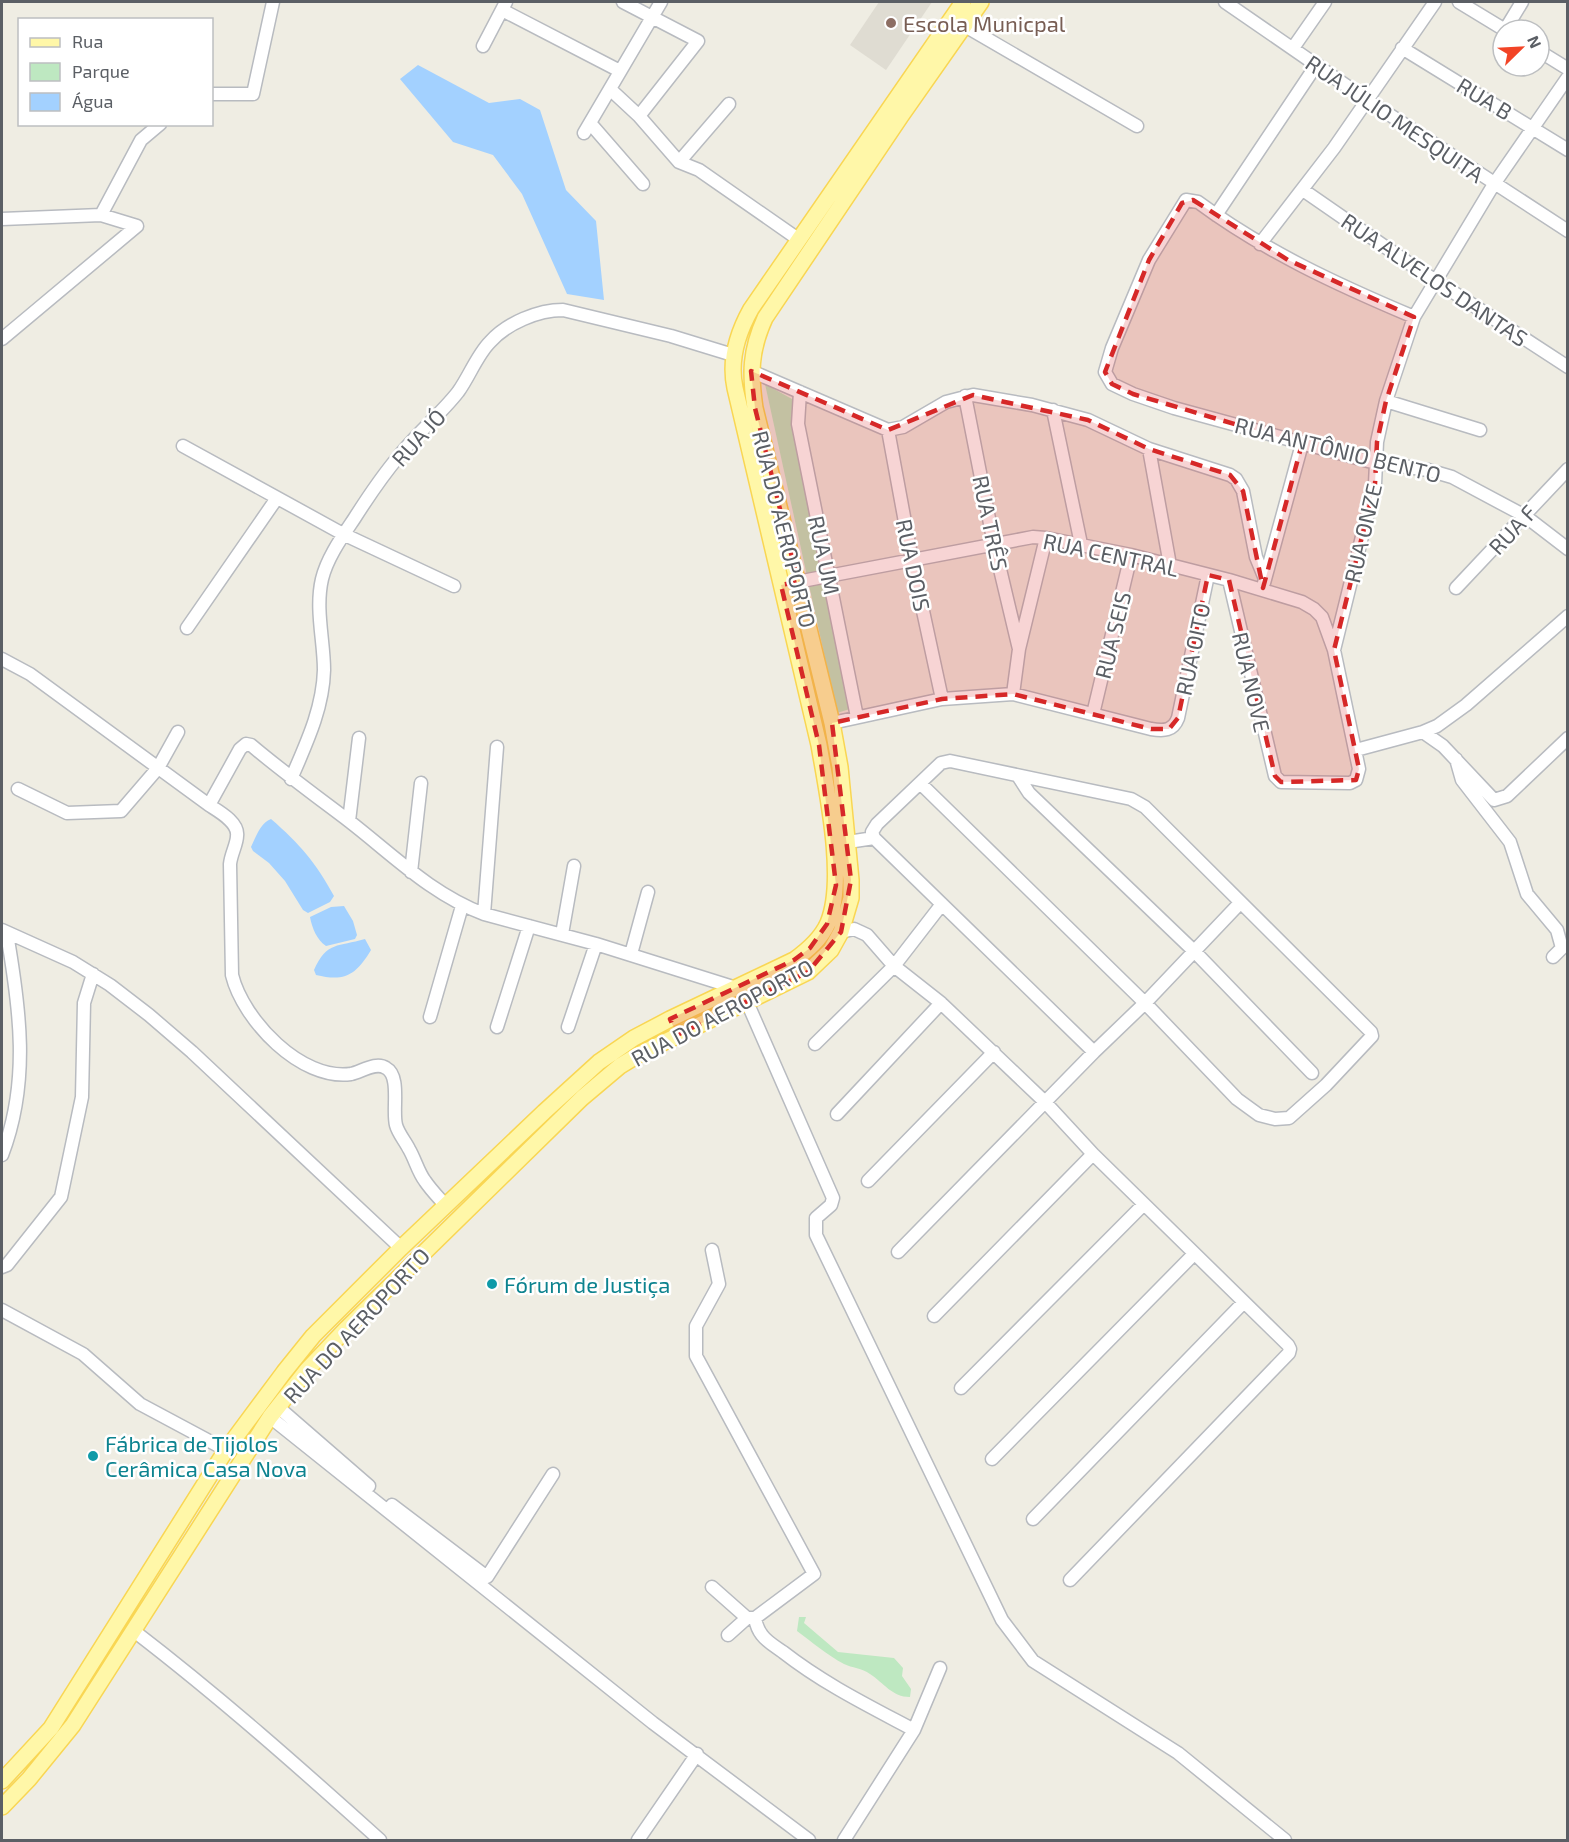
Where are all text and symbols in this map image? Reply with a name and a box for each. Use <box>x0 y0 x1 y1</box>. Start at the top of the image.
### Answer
place label: Escola Municpal <box>903 10 1066 36</box>
marker: Escola Municpal <box>884 16 898 30</box>
legend <box>18 18 213 126</box>
north arrow <box>1491 18 1551 78</box>
text: Rua <box>72 30 103 52</box>
text: N <box>1524 33 1546 51</box>
street label: RUA JÚLIO MESQUITA <box>1301 49 1489 188</box>
text: Parque <box>72 60 130 82</box>
street label: RUA B <box>1453 71 1517 125</box>
text: Água <box>72 90 113 112</box>
street label: RUA ALVELOS DANTAS <box>1337 207 1533 351</box>
street label: RUA JÓ <box>386 403 450 471</box>
street label: RUA ANTÔNIO BENTO <box>1232 411 1444 487</box>
street label: RUA DO AEROPORTO <box>748 428 822 630</box>
street label: RUA TRÊS <box>968 473 1014 573</box>
street label: RUA ONZE <box>1338 481 1386 585</box>
street label: RUA F <box>1483 499 1541 559</box>
street label: RUA UM <box>804 513 846 597</box>
street label: RUA DOIS <box>892 516 936 614</box>
street label: RUA CENTRAL <box>1041 527 1181 581</box>
street label: RUA SEIS <box>1089 589 1135 681</box>
street label: RUA OITO <box>1170 600 1214 698</box>
street label: RUA NOVE <box>1228 629 1276 735</box>
street label: RUA DO AEROPORTO <box>627 953 817 1071</box>
street label: RUA DO AEROPORTO <box>277 1242 435 1408</box>
place label: Fórum de Justiça <box>504 1271 670 1299</box>
marker: Fórum de Justiça <box>485 1277 499 1291</box>
place label: Fábrica de Tijolos Cerâmica Casa Nova <box>105 1430 307 1481</box>
marker: Fábrica de Tijolos Cerâmica Casa Nova <box>86 1449 100 1463</box>

